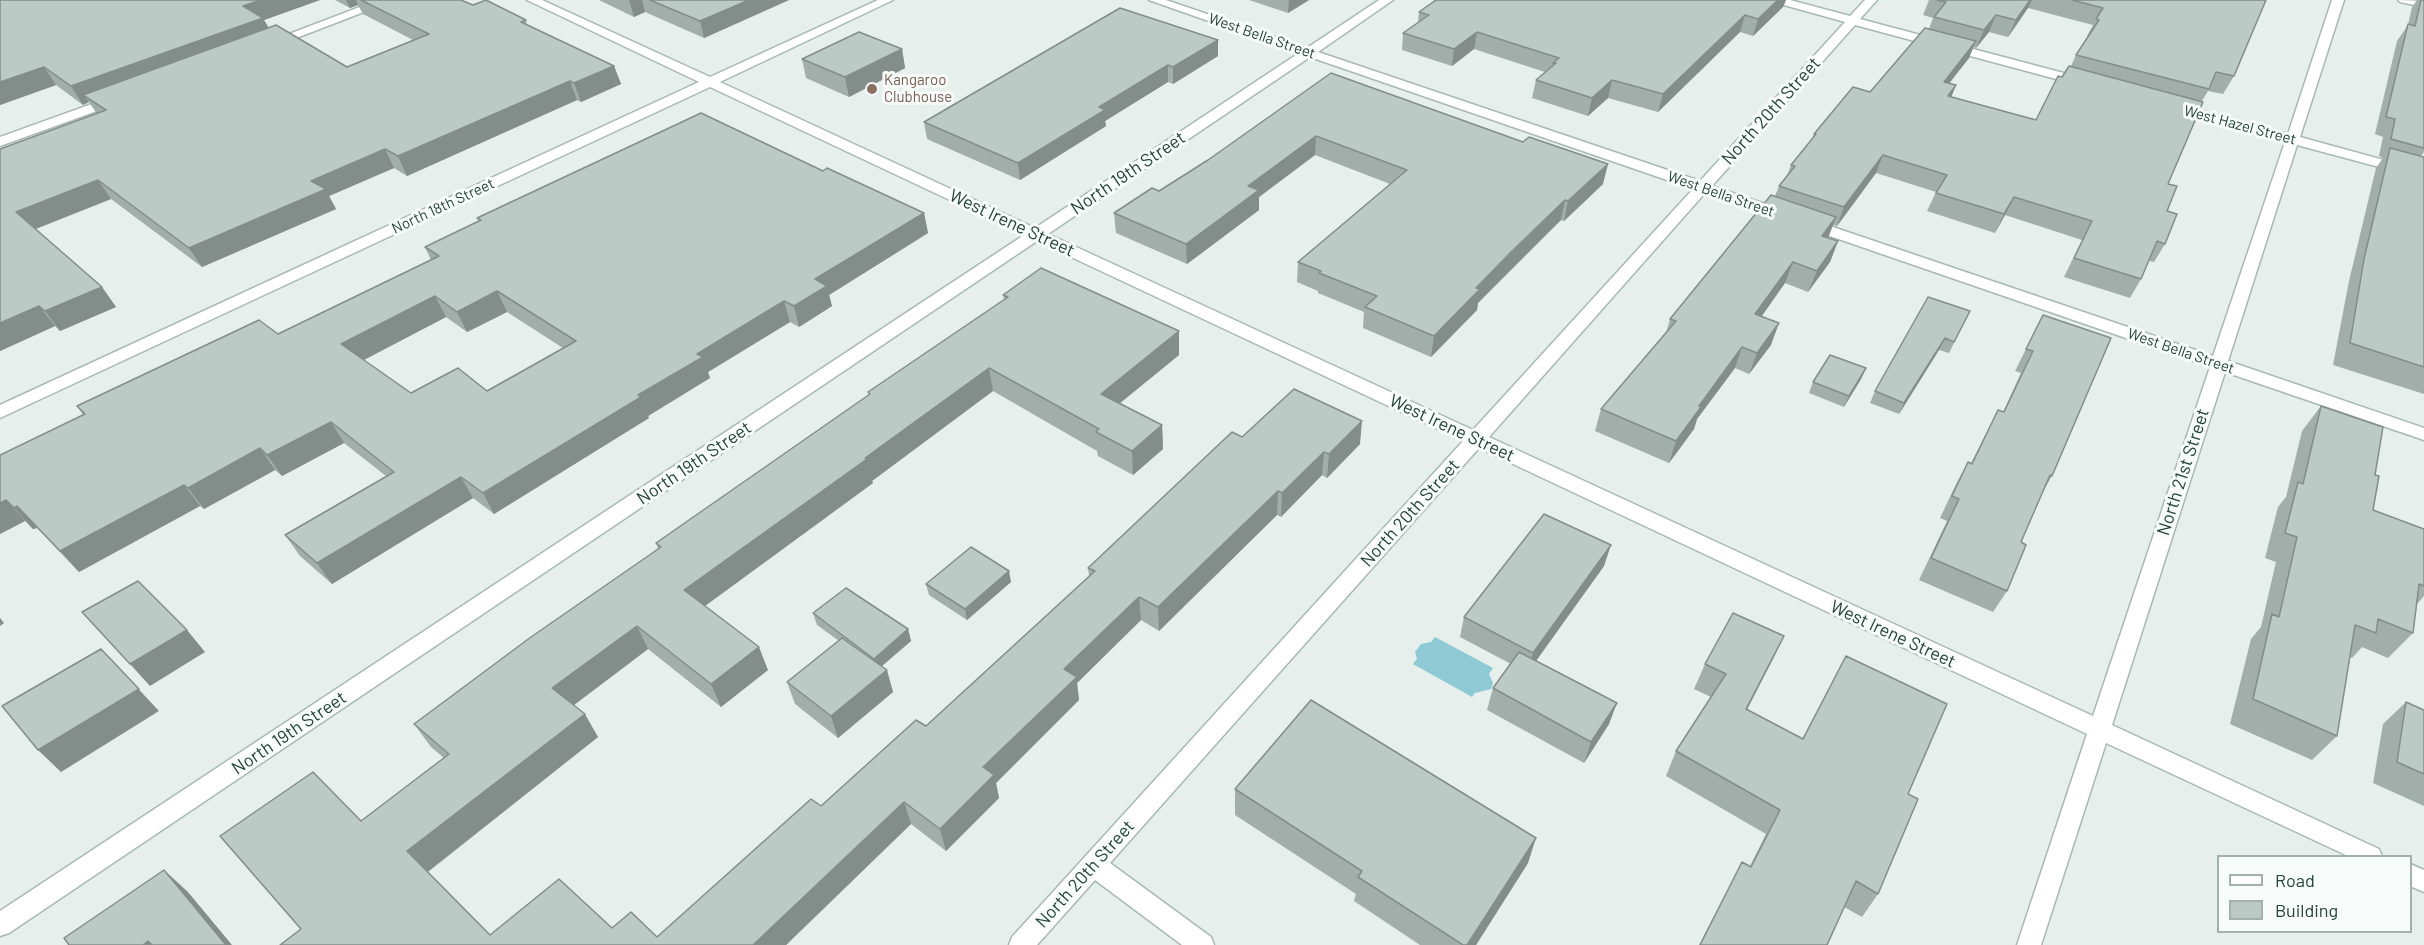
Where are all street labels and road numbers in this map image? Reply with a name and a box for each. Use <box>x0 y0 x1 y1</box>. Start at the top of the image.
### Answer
street label: West Bella Street <box>1206 9 1318 63</box>
street label: North 20th Street <box>1717 53 1825 169</box>
street label: West Hazel Street <box>2182 101 2298 149</box>
street label: North 19th Street <box>1067 127 1189 219</box>
street label: West Bella Street <box>1665 167 1777 221</box>
street label: North 18th Street <box>389 174 497 238</box>
street label: West Irene Street <box>946 185 1078 261</box>
street label: West Bella Street <box>2125 324 2237 378</box>
street label: West Irene Street <box>1386 390 1518 466</box>
street label: North 21st Street <box>2152 406 2214 538</box>
street label: North 19th Street <box>633 417 755 509</box>
street label: North 20th Street <box>1356 455 1464 571</box>
street label: West Irene Street <box>1827 596 1959 672</box>
street label: North 19th Street <box>228 687 350 779</box>
street label: North 20th Street <box>1031 816 1139 932</box>

